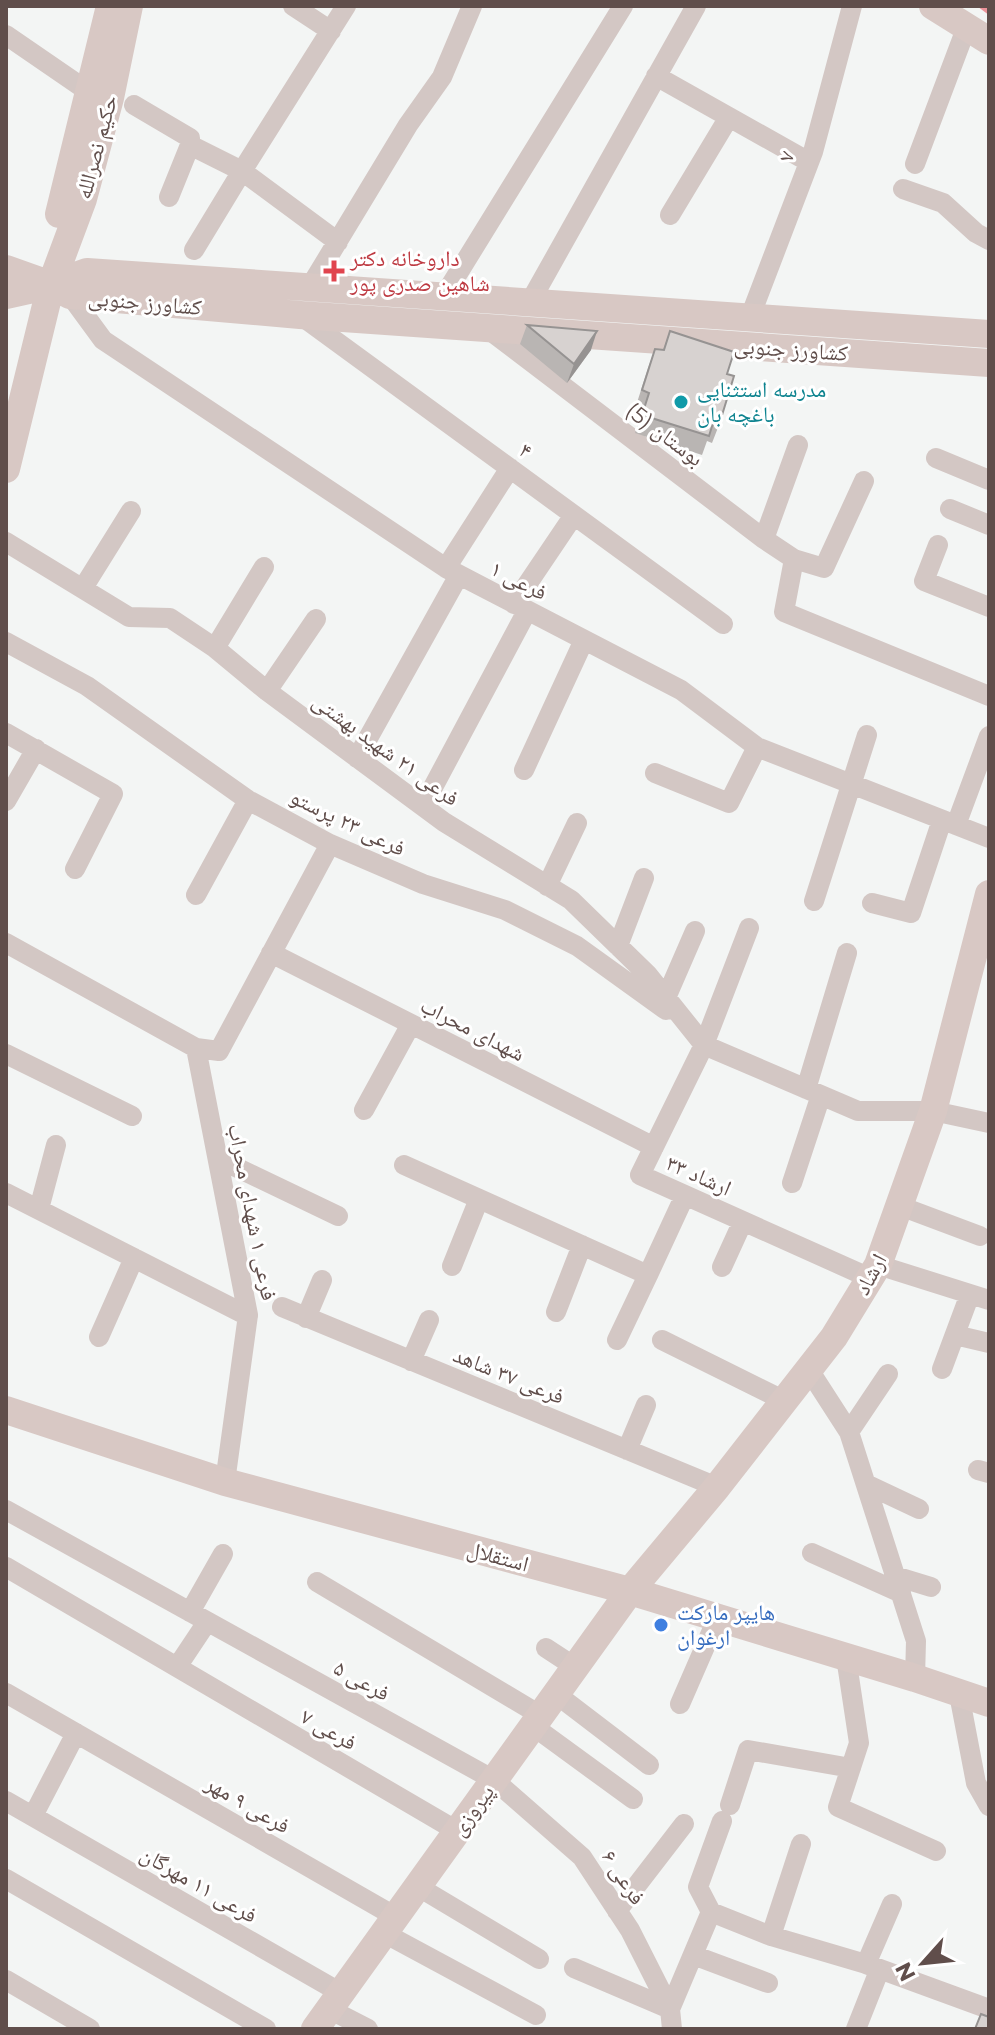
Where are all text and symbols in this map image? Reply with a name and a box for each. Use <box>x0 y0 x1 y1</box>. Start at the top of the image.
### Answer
street label: حکیم نصرالله <box>70 92 124 202</box>
street label: ۷ <box>772 147 801 165</box>
place label: داروخانه دکتر شاهین صدری پور <box>349 245 490 297</box>
marker: داروخانه دکتر شاهین صدری پور <box>325 262 343 280</box>
street label: کشاورز جنوبی <box>87 284 203 321</box>
street label: کشاورز جنوبی <box>733 332 849 367</box>
place label: مدرسه استثنایی باغچه بان <box>697 376 826 428</box>
marker: مدرسه استثنایی باغچه بان <box>672 393 690 411</box>
street label: بوستان (5) <box>621 397 709 472</box>
street label: ۴ <box>514 437 538 464</box>
street label: فرعی ۱ <box>486 555 552 606</box>
street label: فرعی ۲۱ شهید بهشتی <box>307 687 464 812</box>
street label: فرعی ۲۳ پرستو <box>286 783 410 862</box>
street label: شهدای محراب <box>416 992 530 1067</box>
street label: فرعی ۱ شهدای محراب <box>222 1121 283 1303</box>
street label: ارشاد ۳۳ <box>662 1149 736 1202</box>
street label: ارشاد <box>848 1249 892 1300</box>
street label: فرعی ۳۷ شاهد <box>449 1341 568 1410</box>
street label: استقلال <box>464 1535 532 1578</box>
place label: هایپر مارکت ارغوان <box>677 1599 775 1651</box>
marker: هایپر مارکت ارغوان <box>652 1616 670 1634</box>
street label: فرعی ۵ <box>329 1654 395 1707</box>
street label: فرعی ۷ <box>296 1703 361 1756</box>
street label: فرعی ۹ مهر <box>200 1769 295 1839</box>
street label: پیروزی <box>445 1779 500 1841</box>
street label: فرعی ۱۱ مهرگان <box>135 1840 262 1929</box>
street label: فرعی ۶ <box>596 1845 651 1910</box>
north arrow <box>883 1923 963 2003</box>
text: N <box>890 1958 922 1986</box>

